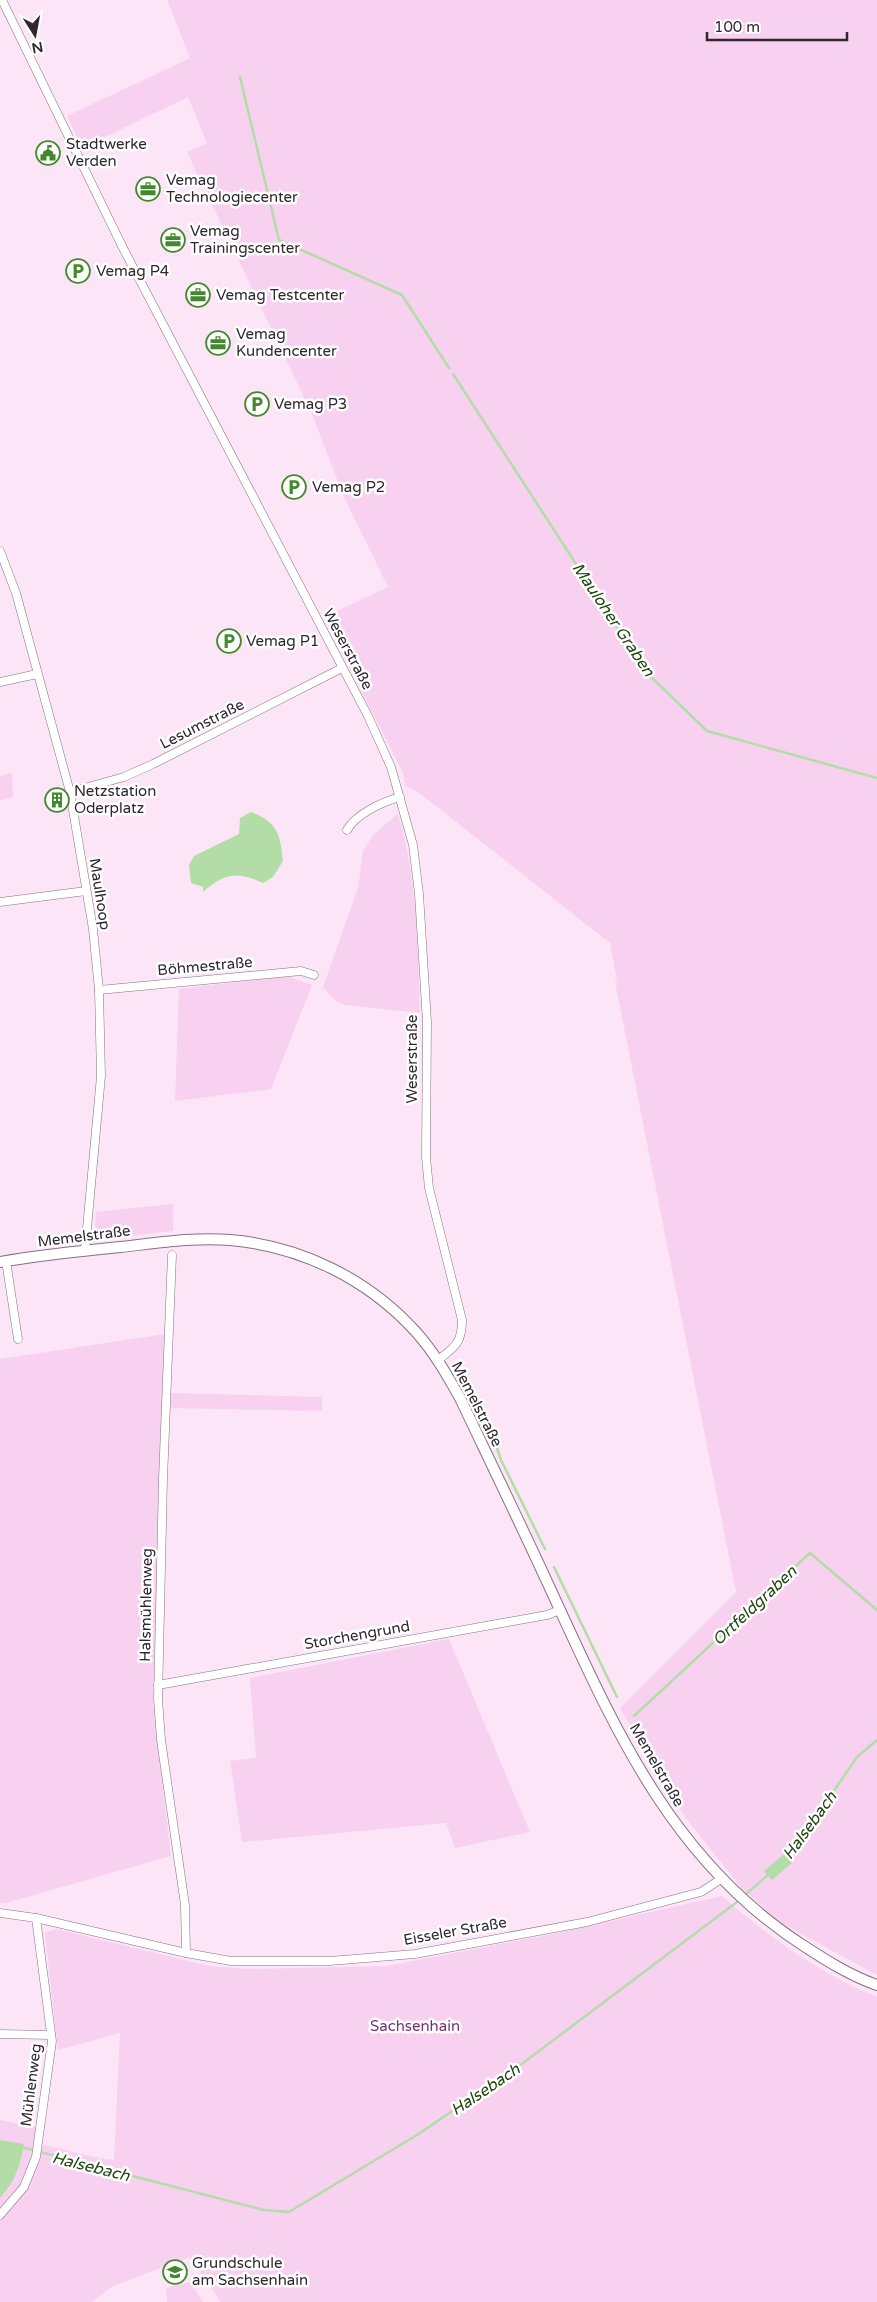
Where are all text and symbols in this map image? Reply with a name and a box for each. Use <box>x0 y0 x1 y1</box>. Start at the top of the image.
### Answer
north arrow <box>10 10 60 60</box>
scale bar <box>707 10 847 42</box>
text: 100 m <box>714 18 760 36</box>
text: N <box>30 38 45 57</box>
place label: Stadtwerke Verden <box>66 135 147 170</box>
public building icon: Stadtwerke Verden <box>35 140 61 166</box>
place label: Vemag Technologiecenter <box>166 171 298 206</box>
office icon: Vemag Technologiecenter <box>135 176 161 202</box>
place label: Vemag Trainingscenter <box>190 222 300 257</box>
office icon: Vemag Trainingscenter <box>160 227 186 253</box>
parking icon: Vemag P4 <box>65 258 91 284</box>
place label: Vemag P4 <box>96 262 169 280</box>
office icon: Vemag Testcenter <box>185 282 211 308</box>
place label: Vemag Testcenter <box>216 286 345 304</box>
place label: Vemag Kundencenter <box>236 325 337 360</box>
office icon: Vemag Kundencenter <box>205 330 231 356</box>
parking icon: Vemag P3 <box>244 391 270 417</box>
place label: Vemag P3 <box>274 395 347 413</box>
parking icon: Vemag P2 <box>281 474 307 500</box>
place label: Vemag P2 <box>312 478 385 496</box>
water label: Mauloher Graben <box>568 559 659 681</box>
street label: Weserstraße <box>319 605 377 693</box>
parking icon: Vemag P1 <box>216 628 242 654</box>
place label: Vemag P1 <box>246 632 319 650</box>
street label: Lesumstraße <box>157 695 247 753</box>
place label: Netzstation Oderplatz <box>74 782 156 817</box>
building icon: Netzstation Oderplatz <box>44 787 70 813</box>
street label: Maulhoop <box>85 857 115 931</box>
street label: Böhmestraße <box>157 953 253 979</box>
street label: Weserstraße <box>403 1014 421 1104</box>
street label: Memelstraße <box>37 1221 131 1251</box>
street label: Memelstraße <box>448 1358 506 1450</box>
street label: Halsmühlenweg <box>136 1548 156 1662</box>
water label: Ortfeldgraben <box>708 1561 802 1650</box>
street label: Storchengrund <box>303 1617 411 1653</box>
street label: Memelstraße <box>626 1720 688 1810</box>
water label: Halsebach <box>778 1787 842 1863</box>
street label: Eisseler Straße <box>402 1913 508 1949</box>
park label: Sachsenhain <box>370 2017 460 2035</box>
street label: Mühlenweg <box>17 2042 45 2128</box>
water label: Halsebach <box>447 2059 525 2120</box>
water label: Halsebach <box>50 2148 133 2187</box>
place label: Grundschule am Sachsenhain <box>192 2254 308 2289</box>
school or university icon: Grundschule am Sachsenhain <box>162 2259 188 2285</box>

